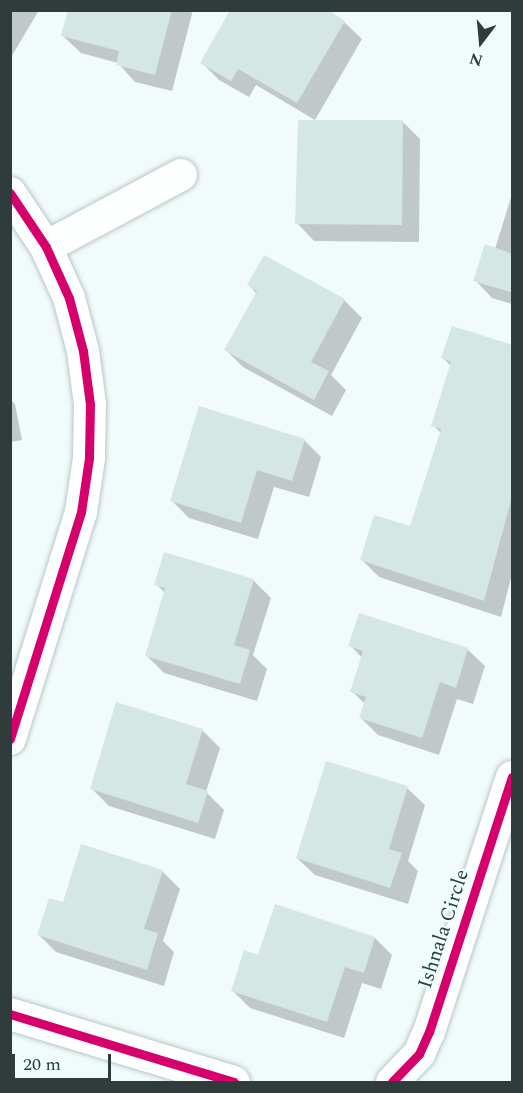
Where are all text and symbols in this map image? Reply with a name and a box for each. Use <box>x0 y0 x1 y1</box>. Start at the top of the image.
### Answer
north arrow <box>451 12 511 72</box>
text: N <box>466 46 486 73</box>
street label: Ishnala Circle <box>413 866 475 992</box>
scale bar <box>15 1042 114 1080</box>
text: 20 m <box>23 1051 61 1078</box>

